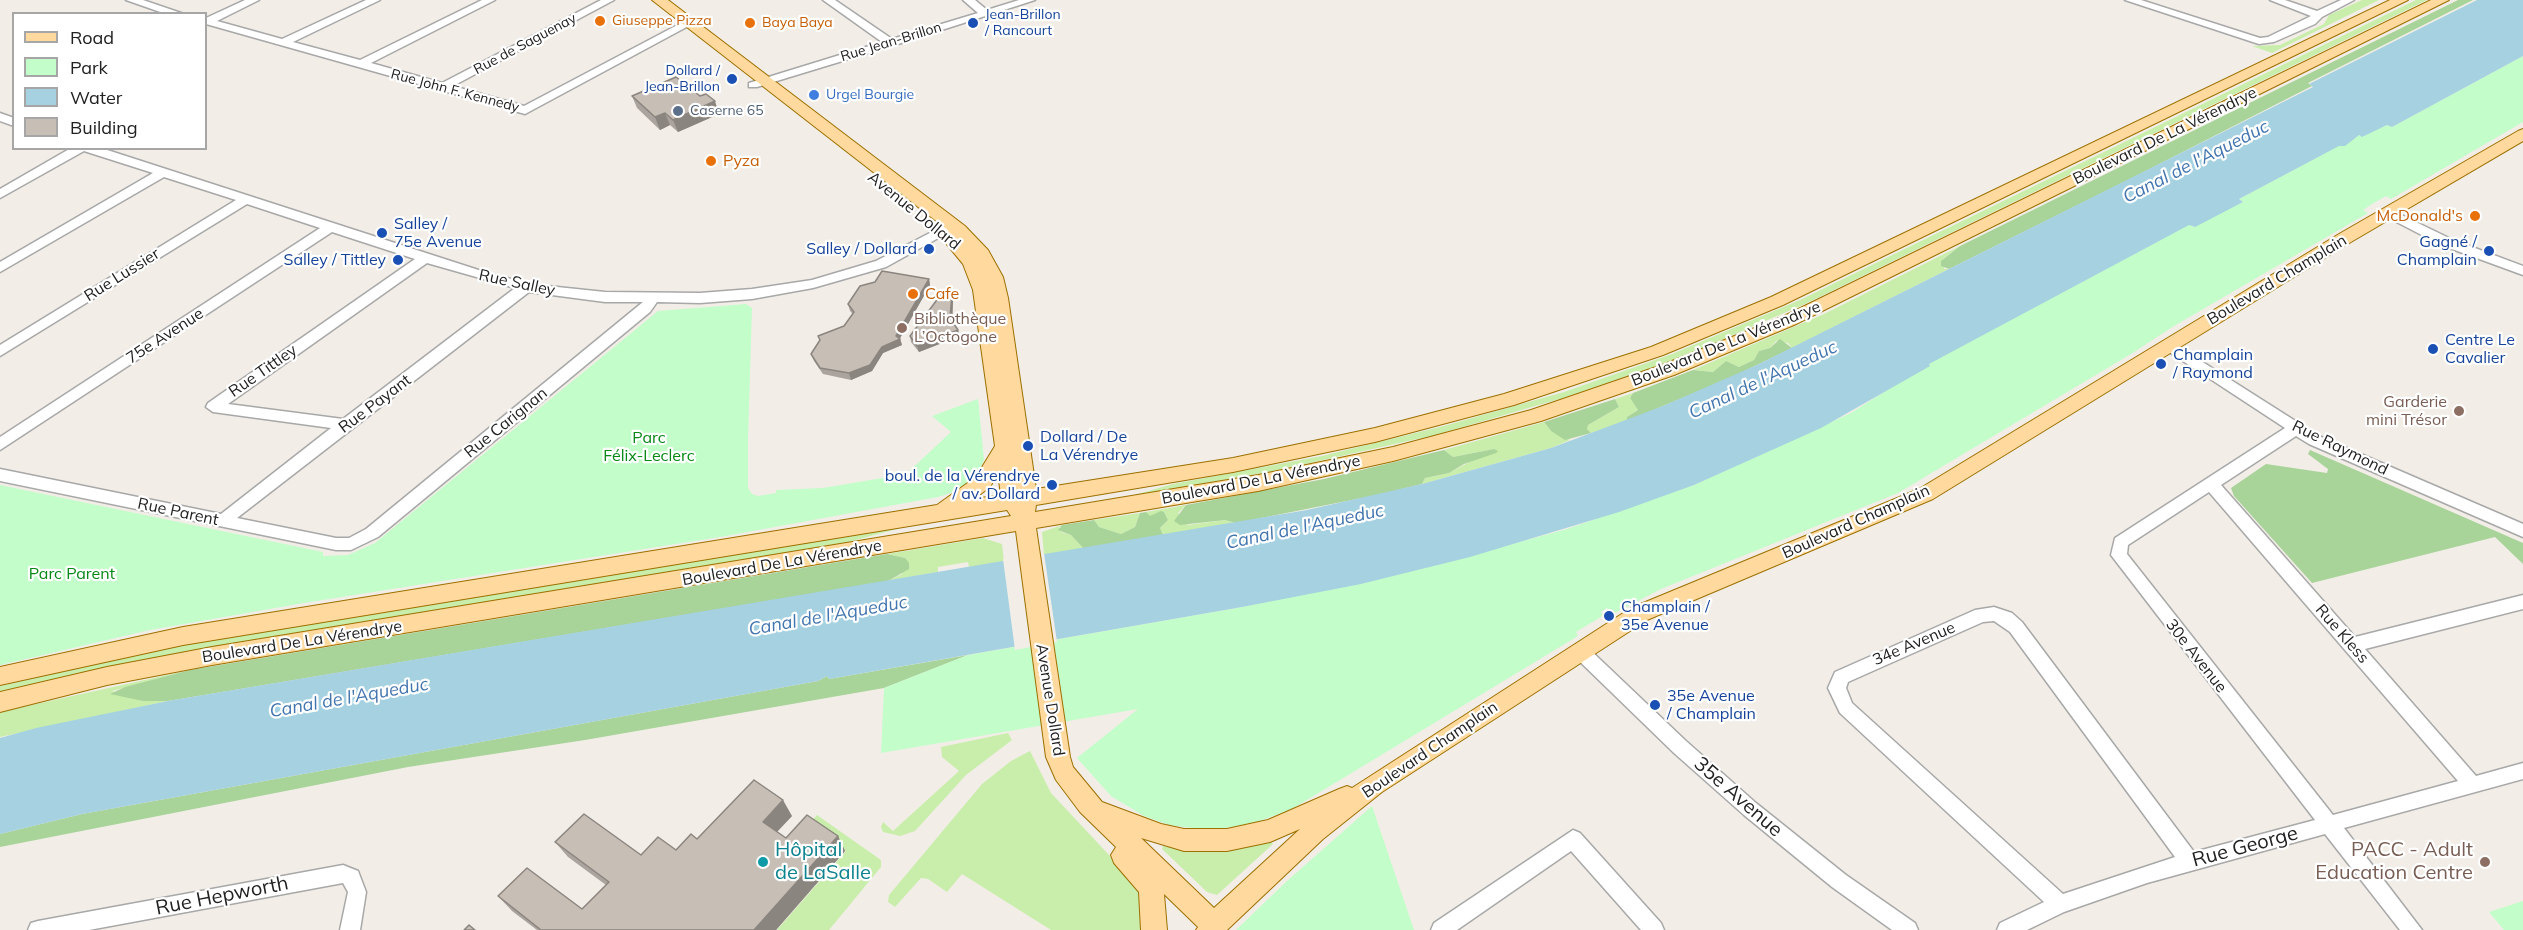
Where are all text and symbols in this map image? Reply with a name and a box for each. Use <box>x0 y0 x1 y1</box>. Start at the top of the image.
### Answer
place label: Jean-Brillon / Rancourt <box>985 7 1061 40</box>
street label: Rue de Saguenay <box>471 10 579 78</box>
legend <box>12 12 207 150</box>
place label: Giuseppe Pizza <box>612 13 712 29</box>
marker: Giuseppe Pizza <box>593 14 607 28</box>
place label: Baya Baya <box>762 15 833 31</box>
marker: Baya Baya <box>743 16 757 30</box>
marker: Jean-Brillon / Rancourt <box>966 16 980 30</box>
street label: Rue Jean-Brillon <box>839 19 943 65</box>
text: Road <box>70 26 114 49</box>
text: Park <box>70 56 108 79</box>
place label: Dollard / Jean-Brillon <box>644 63 720 96</box>
street label: Rue John F. Kennedy <box>389 66 521 116</box>
marker: Dollard / Jean-Brillon <box>725 72 739 86</box>
street label: Boulevard De La Vérendrye <box>2070 83 2260 189</box>
text: Water <box>70 86 122 109</box>
place label: Urgel Bourgie <box>826 87 914 103</box>
marker: Urgel Bourgie <box>807 88 821 102</box>
place label: Caserne 65 <box>690 103 764 119</box>
marker: Caserne 65 <box>671 104 685 118</box>
text: Building <box>70 116 138 139</box>
water label: Canal de l'Aqueduc <box>2119 116 2273 208</box>
place label: Pyza <box>723 151 760 171</box>
marker: Pyza <box>704 154 718 168</box>
street label: Avenue Dollard <box>864 168 964 254</box>
place label: McDonald's <box>2376 206 2463 226</box>
marker: McDonald's <box>2468 209 2482 223</box>
place label: Salley / 75e Avenue <box>394 214 482 252</box>
marker: Salley / 75e Avenue <box>375 226 389 240</box>
street label: Boulevard Champlain <box>2204 231 2350 329</box>
place label: Gagné / Champlain <box>2397 232 2477 270</box>
place label: Salley / Dollard <box>806 239 917 259</box>
marker: Salley / Dollard <box>922 242 936 256</box>
street label: Rue Lussier <box>81 244 163 306</box>
marker: Gagné / Champlain <box>2482 244 2496 258</box>
place label: Salley / Tittley <box>283 250 386 270</box>
marker: Salley / Tittley <box>391 253 405 267</box>
street label: Rue Salley <box>477 266 557 300</box>
place label: Cafe <box>925 284 959 304</box>
marker: Cafe <box>906 287 920 301</box>
street label: Boulevard De La Vérendrye <box>1629 297 1823 391</box>
street label: 75e Avenue <box>123 304 207 368</box>
place label: Bibliothèque L’Octogone <box>914 309 1006 347</box>
marker: Bibliothèque L’Octogone <box>895 321 909 335</box>
place label: Centre Le Cavalier <box>2445 330 2515 368</box>
water label: Canal de l'Aqueduc <box>1686 336 1840 424</box>
street label: Rue Tittley <box>225 341 301 401</box>
marker: Centre Le Cavalier <box>2426 342 2440 356</box>
place label: Champlain / Raymond <box>2173 345 2253 383</box>
marker: Champlain / Raymond <box>2154 357 2168 371</box>
street label: Rue Payant <box>335 371 415 437</box>
street label: Rue Carignan <box>461 384 551 462</box>
place label: Garderie mini Trésor <box>2366 392 2447 430</box>
marker: Garderie mini Trésor <box>2452 404 2466 418</box>
street label: Rue Raymond <box>2289 416 2391 480</box>
place label: Dollard / De La Vérendrye <box>1040 427 1138 465</box>
park label: Parc Félix-Leclerc <box>603 428 695 466</box>
marker: Dollard / De La Vérendrye <box>1021 439 1035 453</box>
street label: Boulevard De La Vérendrye <box>1160 451 1362 509</box>
place label: boul. de la Vérendrye / av. Dollard <box>885 466 1040 504</box>
marker: boul. de la Vérendrye / av. Dollard <box>1045 478 1059 492</box>
street label: Boulevard Champlain <box>1779 481 1933 563</box>
street label: Rue Parent <box>136 494 220 530</box>
water label: Canal de l'Aqueduc <box>1224 500 1386 554</box>
street label: Boulevard De La Vérendrye <box>681 536 883 590</box>
park label: Parc Parent <box>29 564 115 584</box>
water label: Canal de l'Aqueduc <box>747 591 909 641</box>
place label: Champlain / 35e Avenue <box>1621 597 1710 635</box>
street label: Rue Kless <box>2311 601 2373 667</box>
marker: Champlain / 35e Avenue <box>1602 609 1616 623</box>
street label: 30e Avenue <box>2161 615 2231 697</box>
street label: Boulevard De La Vérendrye <box>201 617 403 667</box>
street label: 34e Avenue <box>1870 618 1958 670</box>
street label: Avenue Dollard <box>1032 642 1068 758</box>
water label: Canal de l'Aqueduc <box>268 673 430 723</box>
place label: 35e Avenue / Champlain <box>1667 686 1756 724</box>
street label: Boulevard Champlain <box>1359 698 1501 802</box>
marker: 35e Avenue / Champlain <box>1648 698 1662 712</box>
street label: 35e Avenue <box>1689 752 1787 842</box>
street label: Rue George <box>2190 821 2300 873</box>
place label: Hôpital de LaSalle <box>775 838 871 885</box>
place label: PACC - Adult Education Centre <box>2315 838 2473 885</box>
marker: Hôpital de LaSalle <box>756 855 770 869</box>
marker: PACC - Adult Education Centre <box>2478 855 2492 869</box>
street label: Rue Hepworth <box>154 871 290 921</box>

